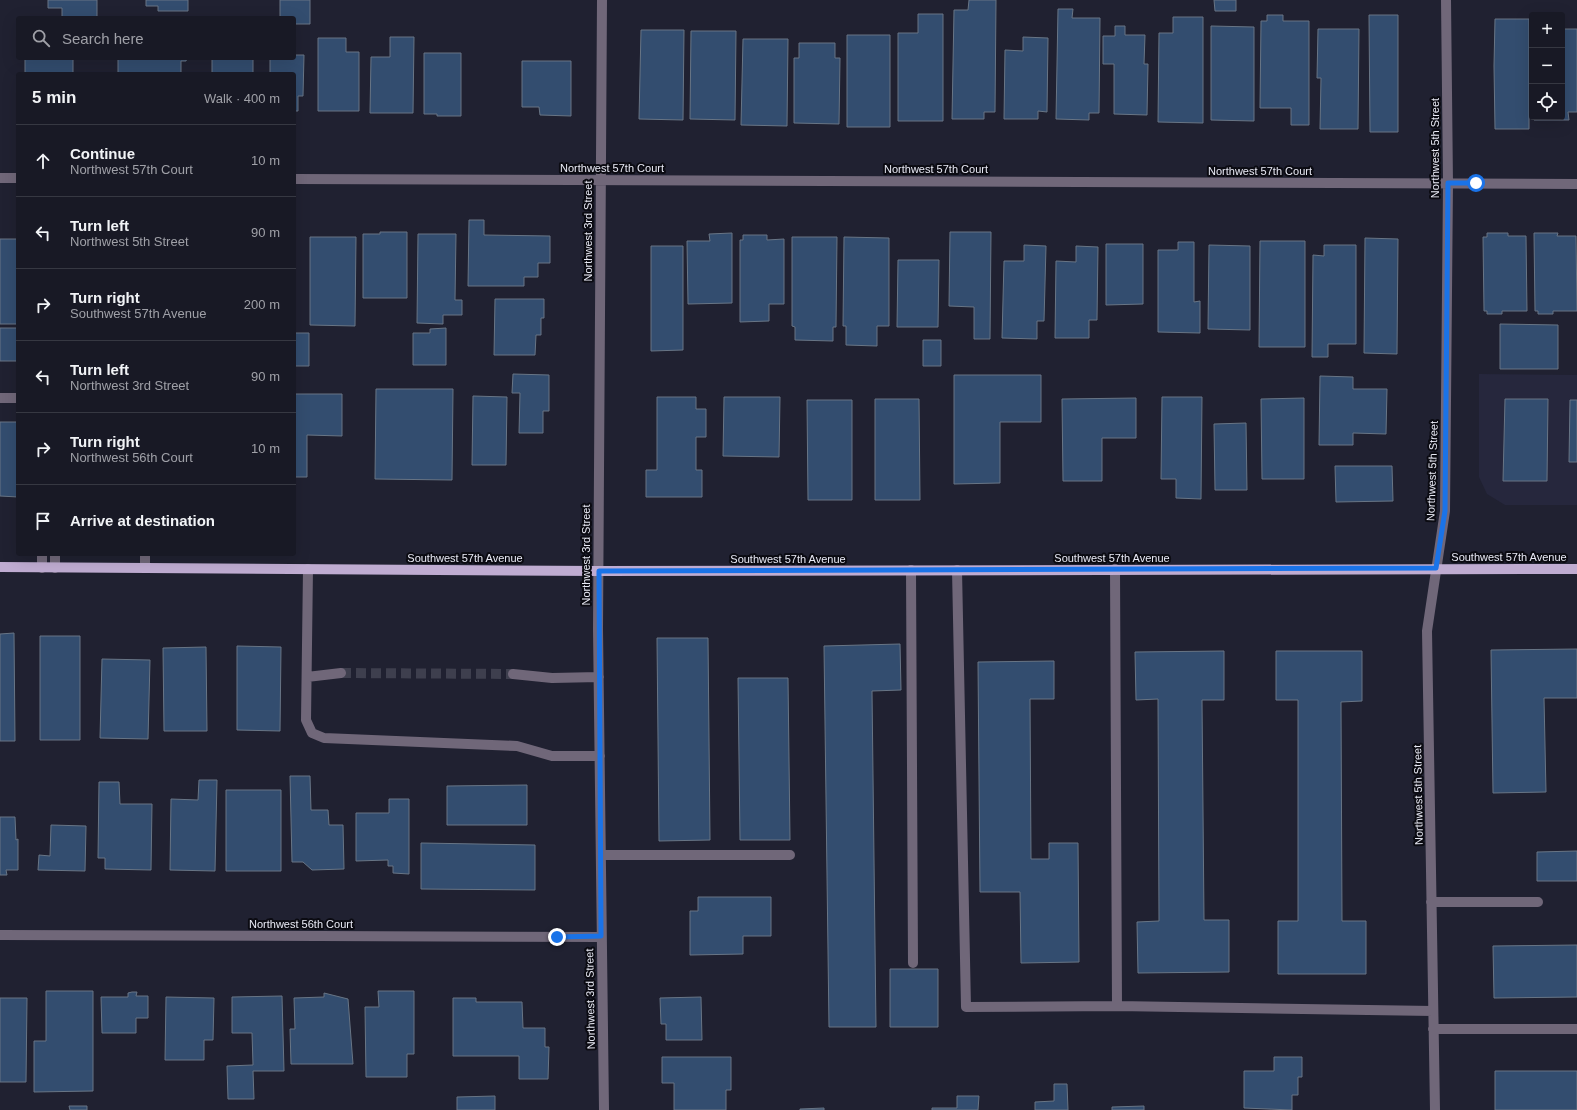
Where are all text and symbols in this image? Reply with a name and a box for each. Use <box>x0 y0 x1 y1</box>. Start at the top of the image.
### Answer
map controls <box>1529 12 1565 120</box>
button: + <box>1529 12 1565 48</box>
search box <box>16 16 296 60</box>
icon: search <box>30 27 52 49</box>
text: Search here <box>62 30 144 47</box>
button: − <box>1529 48 1565 84</box>
button: locate <box>1529 84 1565 120</box>
text: 5 min <box>32 88 76 107</box>
text: Walk · 400 m <box>204 91 280 106</box>
street label: Northwest 5th Street <box>1429 98 1441 198</box>
text: Continue <box>70 145 135 162</box>
icon: ahead <box>32 150 54 172</box>
text: 10 m <box>251 153 280 168</box>
text: Northwest 57th Court <box>70 162 193 177</box>
street label: Northwest 57th Court <box>560 162 664 174</box>
street label: Northwest 57th Court <box>884 163 988 175</box>
street label: Northwest 57th Court <box>1208 165 1312 177</box>
route start <box>1467 174 1485 192</box>
street label: Northwest 3rd Street <box>582 181 594 281</box>
text: Turn left <box>70 217 129 234</box>
icon: left <box>32 222 54 244</box>
text: 90 m <box>251 225 280 240</box>
text: Northwest 5th Street <box>70 234 189 249</box>
text: Turn right <box>70 289 140 306</box>
icon: right <box>32 294 54 316</box>
text: 200 m <box>244 297 280 312</box>
text: Southwest 57th Avenue <box>70 306 206 321</box>
text: Turn left <box>70 361 129 378</box>
icon: left <box>32 366 54 388</box>
text: 90 m <box>251 369 280 384</box>
text: Northwest 3rd Street <box>70 378 189 393</box>
street label: Northwest 5th Street <box>1424 421 1440 521</box>
text: Turn right <box>70 433 140 450</box>
icon: right <box>32 438 54 460</box>
text: 10 m <box>251 441 280 456</box>
text: Northwest 56th Court <box>70 450 193 465</box>
street label: Northwest 3rd Street <box>580 505 592 605</box>
icon: arrive <box>32 510 54 532</box>
text: Arrive at destination <box>70 512 215 529</box>
street label: Southwest 57th Avenue <box>1451 551 1567 563</box>
street label: Southwest 57th Avenue <box>407 552 523 564</box>
street label: Southwest 57th Avenue <box>1054 552 1170 564</box>
street label: Southwest 57th Avenue <box>730 553 846 565</box>
street label: Northwest 5th Street <box>1411 745 1425 845</box>
street label: Northwest 56th Court <box>249 918 353 930</box>
route end <box>548 928 566 946</box>
street label: Northwest 3rd Street <box>583 948 597 1050</box>

